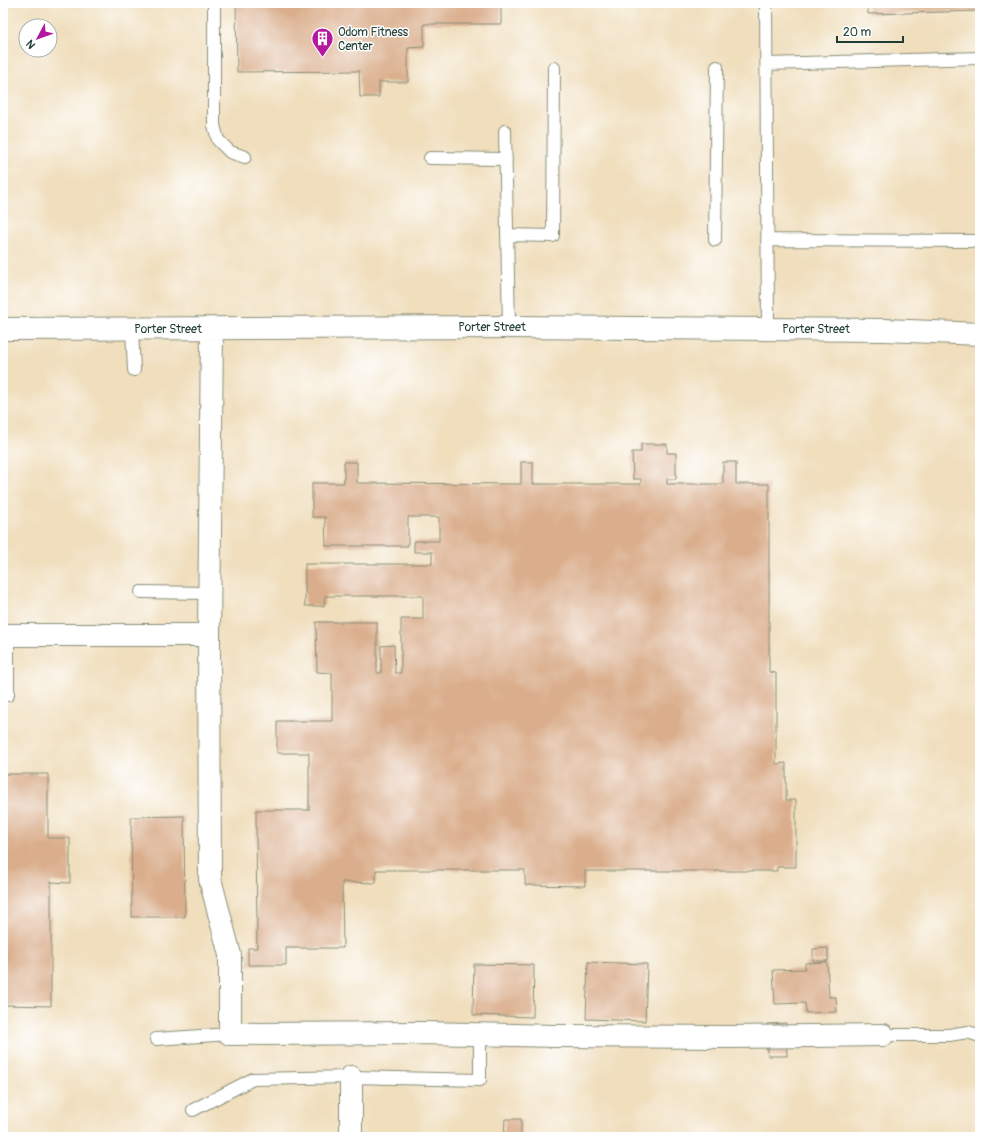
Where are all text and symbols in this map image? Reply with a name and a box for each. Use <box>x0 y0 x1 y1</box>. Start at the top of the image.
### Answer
north arrow <box>18 18 58 58</box>
scale bar <box>837 18 903 44</box>
place label: Odom Fitness Center <box>338 25 409 54</box>
text: 20 m <box>843 25 872 40</box>
building icon: Odom Fitness Center <box>309 26 335 59</box>
text: N <box>23 37 38 51</box>
street label: Porter Street <box>458 320 526 335</box>
street label: Porter Street <box>134 322 202 337</box>
street label: Porter Street <box>782 322 850 337</box>

